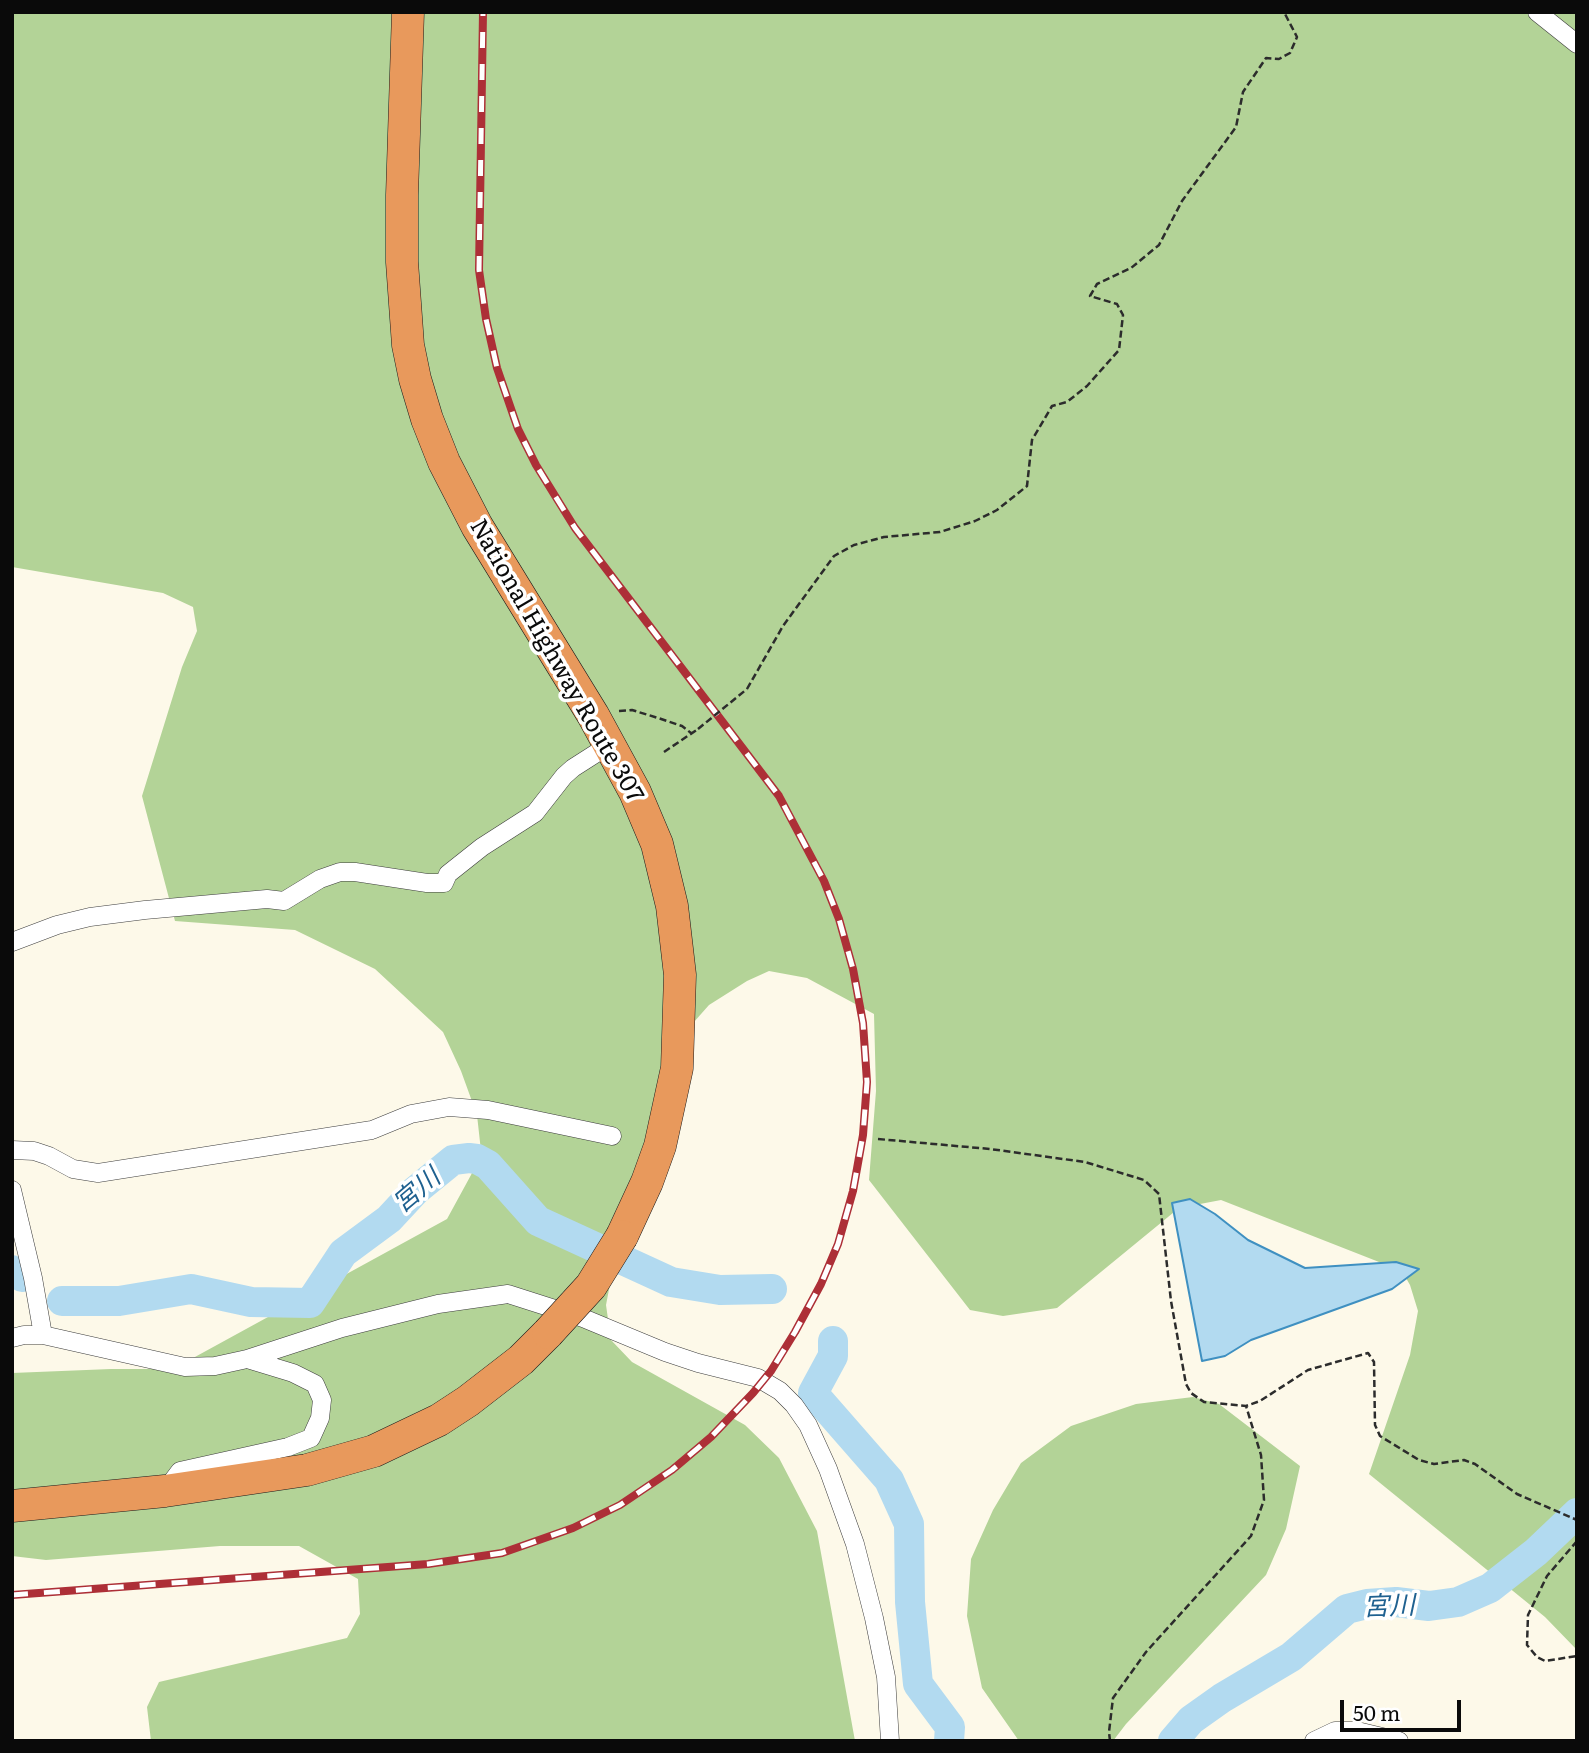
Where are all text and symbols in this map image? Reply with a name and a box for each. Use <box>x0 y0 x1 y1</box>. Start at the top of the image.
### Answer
street label: National Highway Route 307 <box>463 514 649 808</box>
water label: 宮川 <box>387 1162 447 1220</box>
water label: 宮川 <box>1362 1591 1416 1623</box>
scale bar <box>1344 1686 1465 1730</box>
text: 50 m <box>1353 1696 1400 1727</box>

